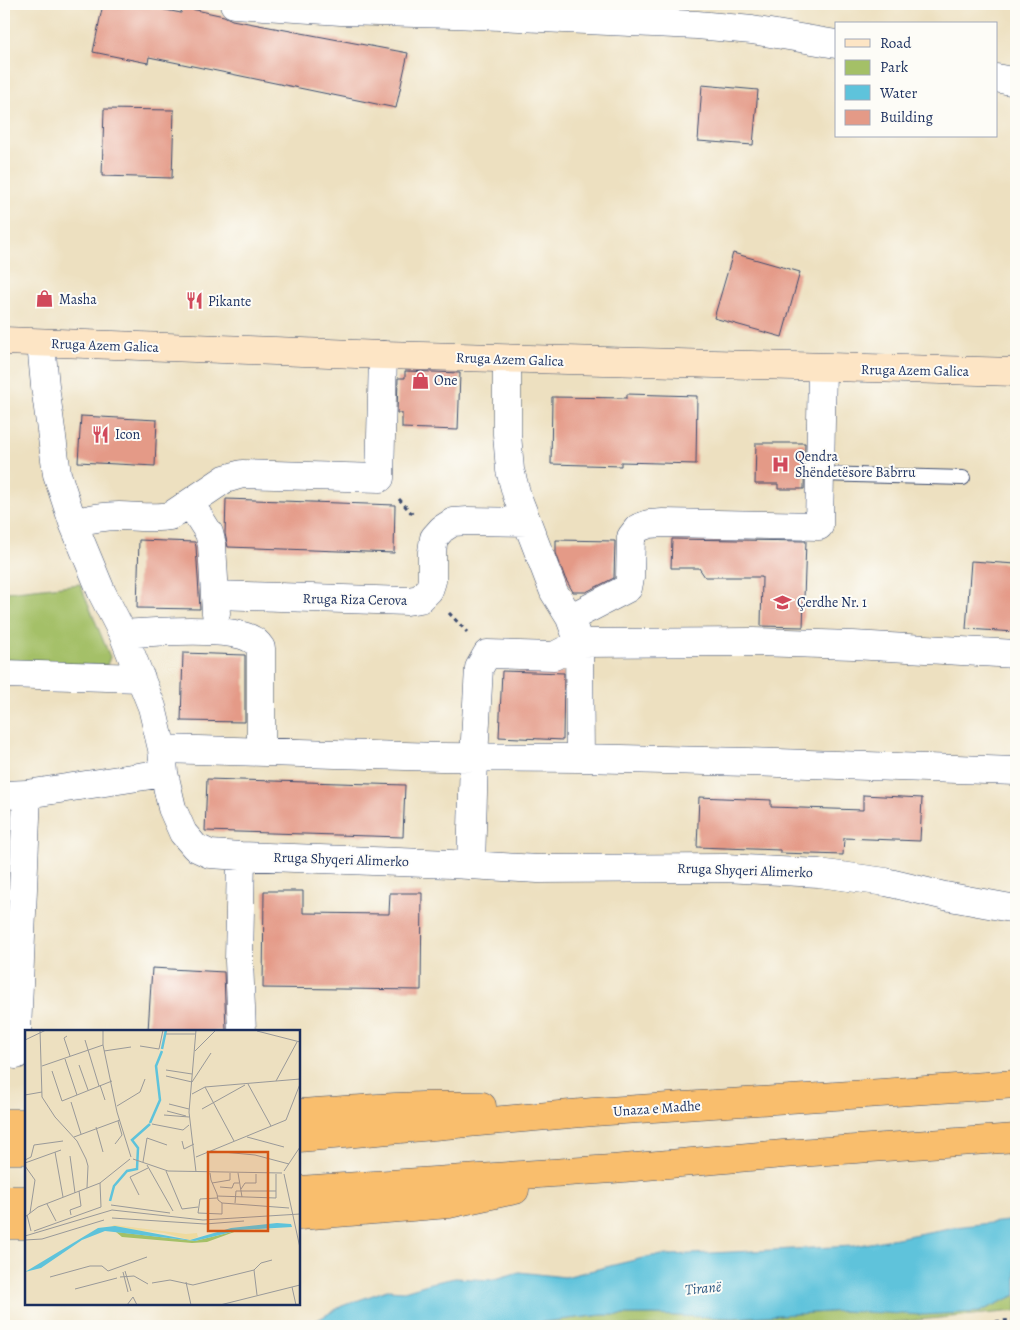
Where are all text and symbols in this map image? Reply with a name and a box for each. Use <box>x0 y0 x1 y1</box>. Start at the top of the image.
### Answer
legend <box>835 22 998 138</box>
text: Road <box>880 33 912 53</box>
text: Park <box>880 57 909 77</box>
text: Water <box>879 83 917 103</box>
text: Building <box>880 107 933 127</box>
shop icon: Masha <box>35 289 55 309</box>
place label: Masha <box>59 290 97 309</box>
restaurant icon: Pikante <box>184 291 204 311</box>
place label: Pikante <box>208 292 251 311</box>
street label: Rruga Azem Galica <box>51 334 160 357</box>
street label: Rruga Azem Galica <box>456 348 565 371</box>
street label: Rruga Azem Galica <box>861 360 970 381</box>
shop icon: One <box>410 370 430 390</box>
place label: One <box>434 371 458 390</box>
restaurant icon: Icon <box>91 424 111 444</box>
place label: Icon <box>115 425 140 444</box>
place label: Qendra Shëndetësore Babrru <box>795 447 916 482</box>
hospital icon: Qendra Shëndetësore Babrru <box>771 454 791 474</box>
street label: Rruga Riza Cerova <box>302 589 408 610</box>
school or university icon: Çerdhe Nr. 1 <box>773 592 793 612</box>
place label: Çerdhe Nr. 1 <box>797 593 867 612</box>
street label: Rruga Shyqeri Alimerko <box>273 848 409 871</box>
street label: Rruga Shyqeri Alimerko <box>677 859 813 882</box>
inset map <box>25 1030 300 1305</box>
street label: Unaza e Madhe <box>613 1096 701 1121</box>
water label: Tiranë <box>684 1276 723 1300</box>

